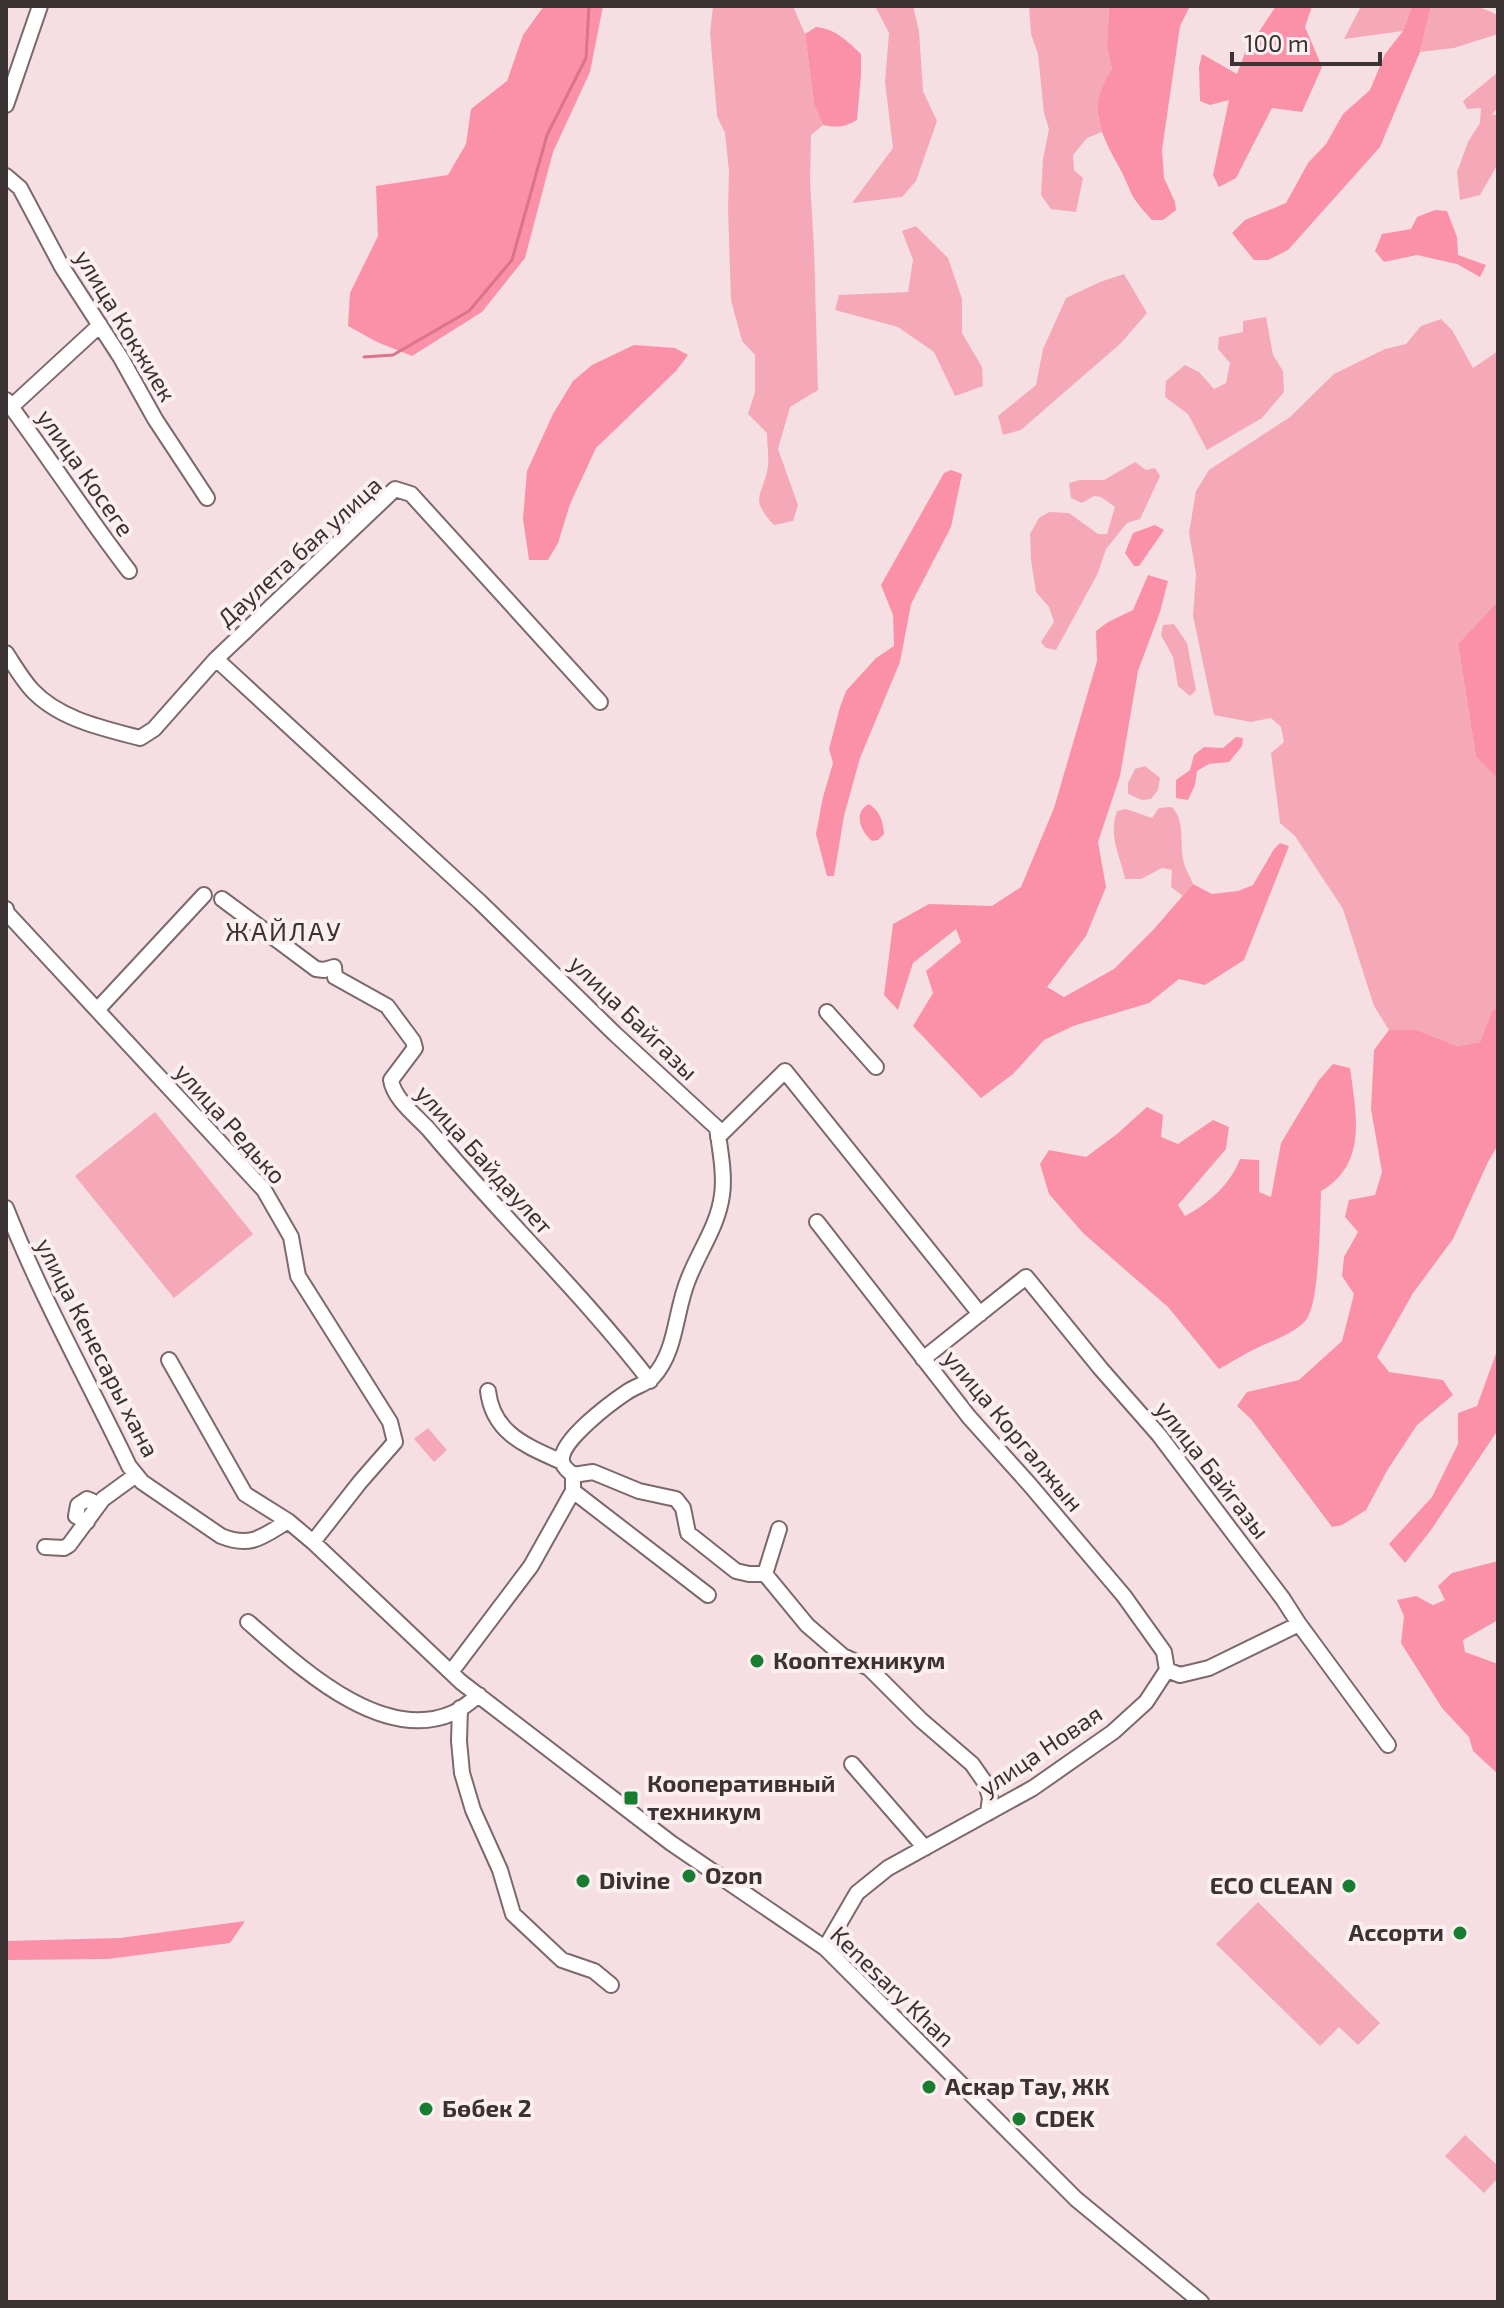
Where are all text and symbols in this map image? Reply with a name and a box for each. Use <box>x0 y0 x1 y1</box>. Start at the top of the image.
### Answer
scale bar <box>1232 16 1380 66</box>
text: 100 m <box>1244 28 1309 57</box>
street label: улица Кокжиек <box>69 244 183 407</box>
street label: улица Косеге <box>31 403 141 542</box>
street label: Даулета бая улица <box>211 470 388 633</box>
district label: ЖАЙЛАУ <box>225 915 343 946</box>
street label: улица Байгазы <box>563 948 704 1086</box>
street label: улица Редько <box>169 1057 293 1190</box>
street label: улица Байдаулет <box>410 1078 560 1241</box>
street label: улица Кенесары хана <box>30 1233 166 1462</box>
street label: улица Коргалжын <box>937 1343 1090 1518</box>
street label: улица Байгазы <box>1149 1394 1276 1545</box>
place label: Кооптехникум <box>773 1645 945 1674</box>
marker: Кооптехникум <box>748 1652 766 1670</box>
street label: улица Новая <box>973 1698 1108 1802</box>
place label: Кооперативный техникум <box>647 1768 835 1825</box>
marker: Кооперативный техникум <box>622 1789 640 1807</box>
place label: Ozon <box>705 1860 763 1889</box>
place label: Divine <box>599 1865 670 1894</box>
marker: Ozon <box>680 1867 698 1885</box>
place label: ECO CLEAN <box>1210 1870 1333 1899</box>
marker: Divine <box>574 1872 592 1890</box>
marker: ECO CLEAN <box>1340 1877 1358 1895</box>
place label: Ассорти <box>1349 1917 1444 1946</box>
street label: Kenesary Khan <box>825 1919 961 2052</box>
marker: Ассорти <box>1451 1924 1469 1942</box>
place label: Аскар Тау, ЖК <box>945 2071 1110 2100</box>
marker: Аскар Тау, ЖК <box>920 2078 938 2096</box>
place label: Бөбек 2 <box>442 2093 532 2122</box>
marker: Бөбек 2 <box>417 2100 435 2118</box>
place label: CDEK <box>1035 2103 1095 2132</box>
marker: CDEK <box>1010 2110 1028 2128</box>

